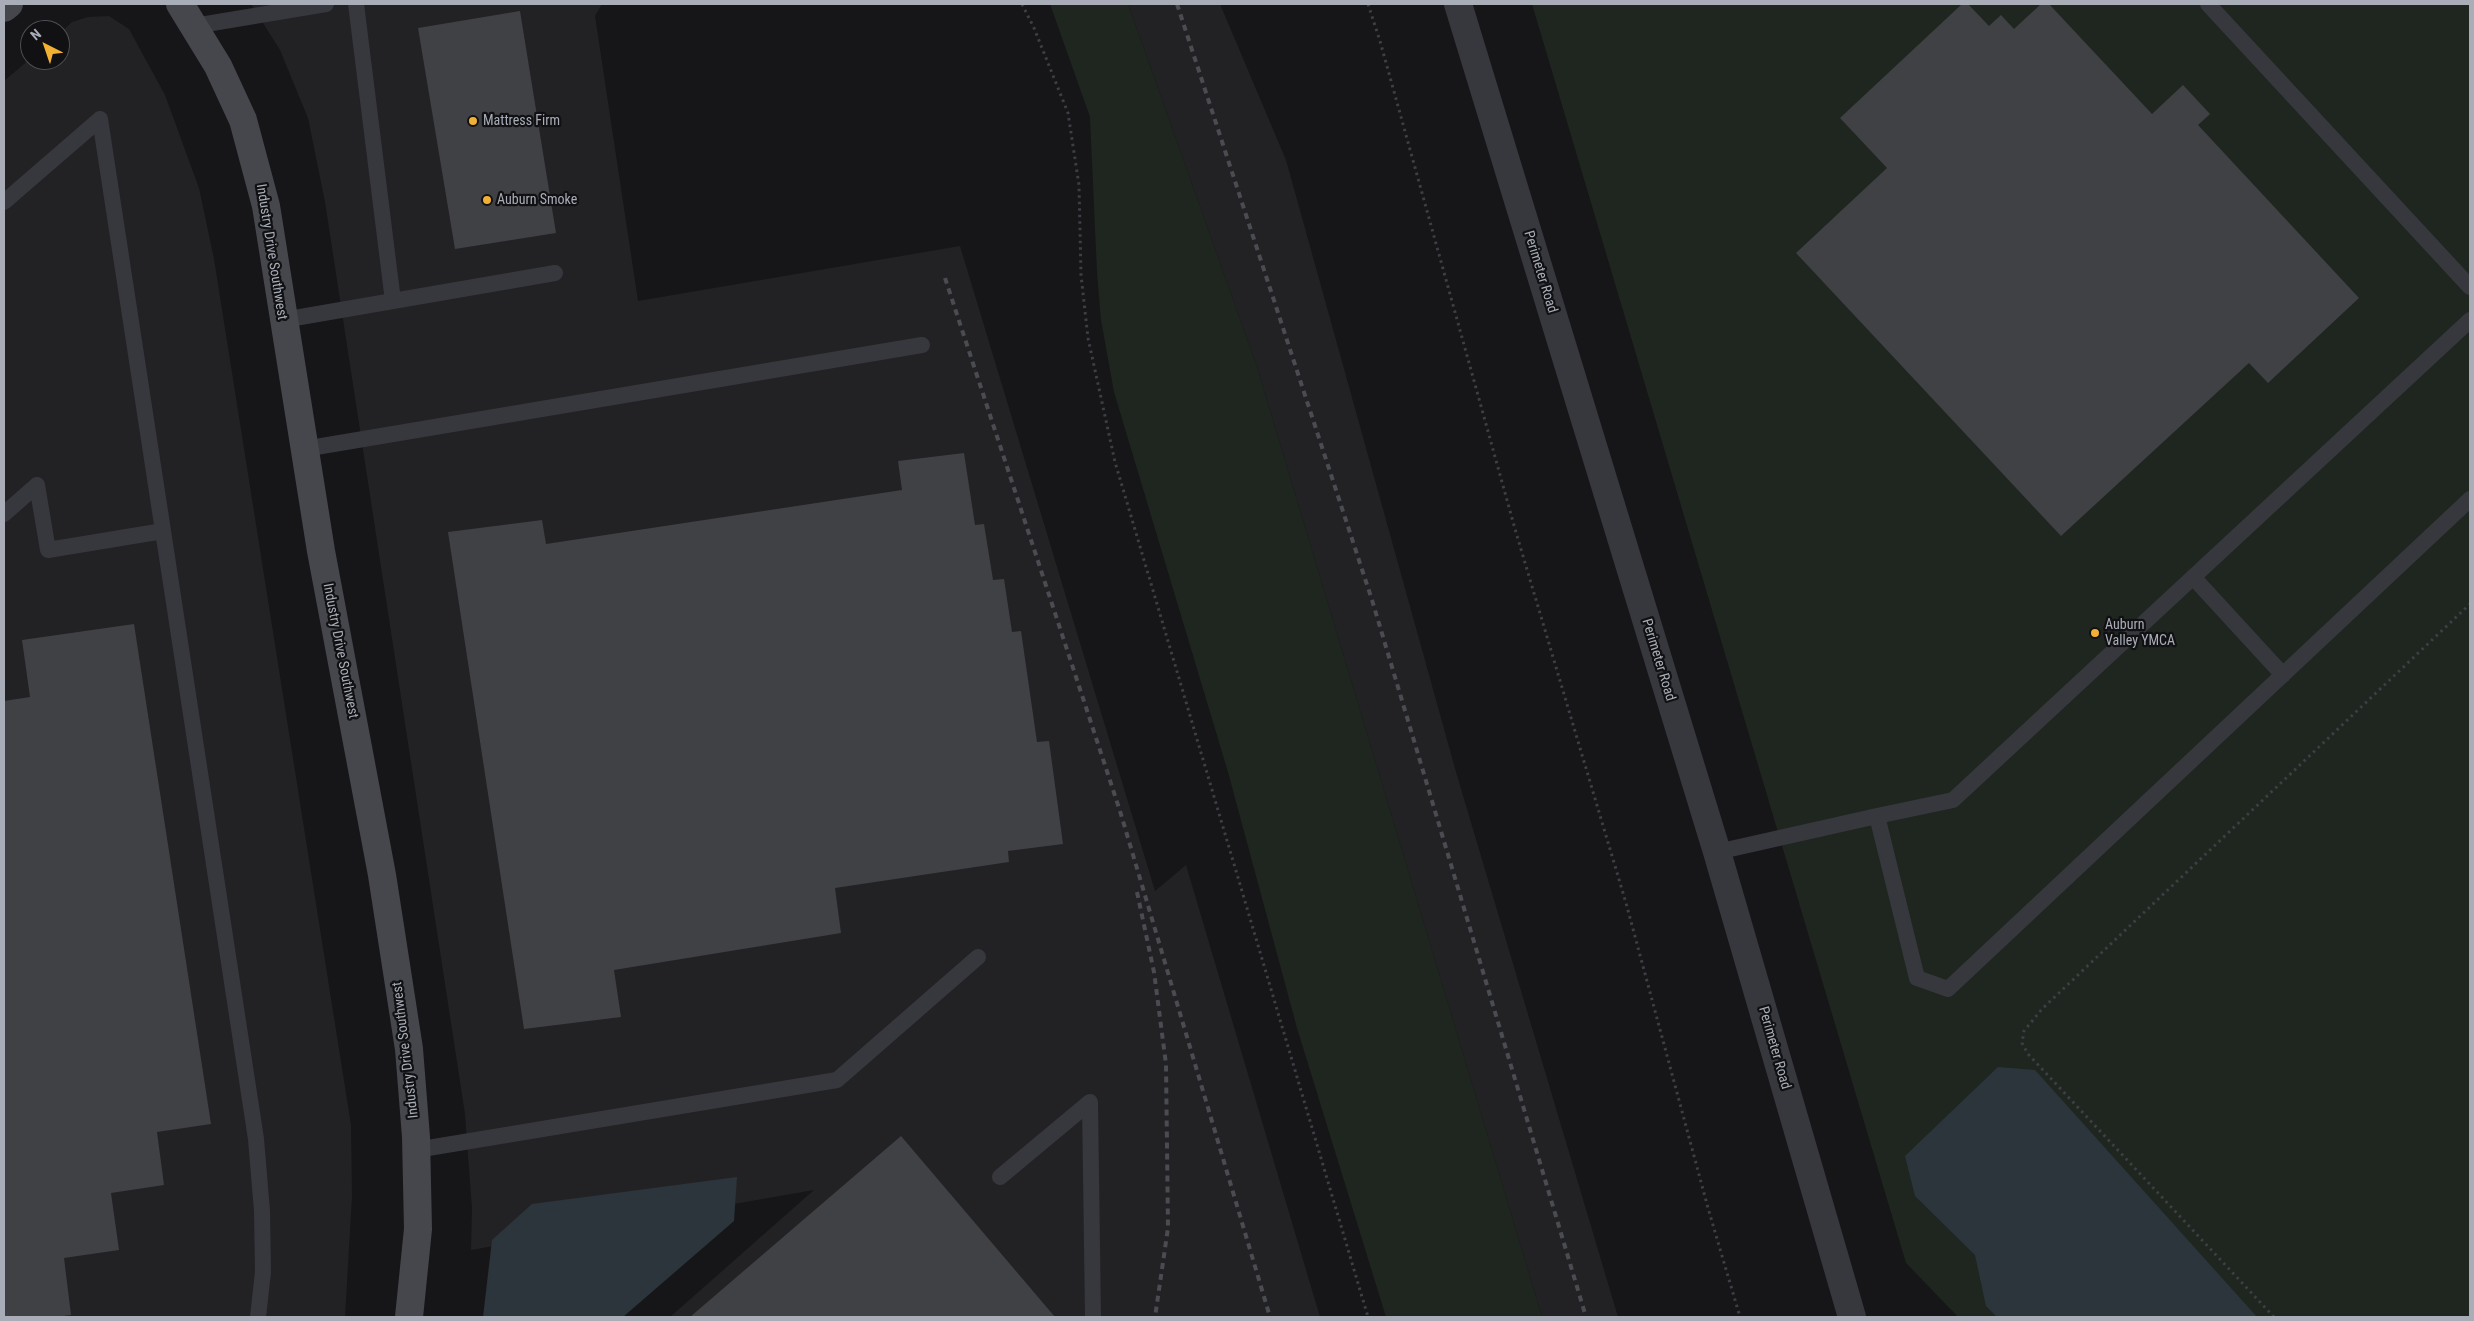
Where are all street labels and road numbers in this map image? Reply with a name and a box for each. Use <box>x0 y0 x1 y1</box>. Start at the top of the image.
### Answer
street label: Industry Drive Southwest <box>252 183 290 321</box>
street label: Perimeter Road <box>1520 229 1560 315</box>
street label: Industry Drive Southwest <box>319 582 361 720</box>
street label: Perimeter Road <box>1638 617 1678 703</box>
street label: Industry Drive Southwest <box>389 981 423 1119</box>
street label: Perimeter Road <box>1754 1005 1794 1091</box>

